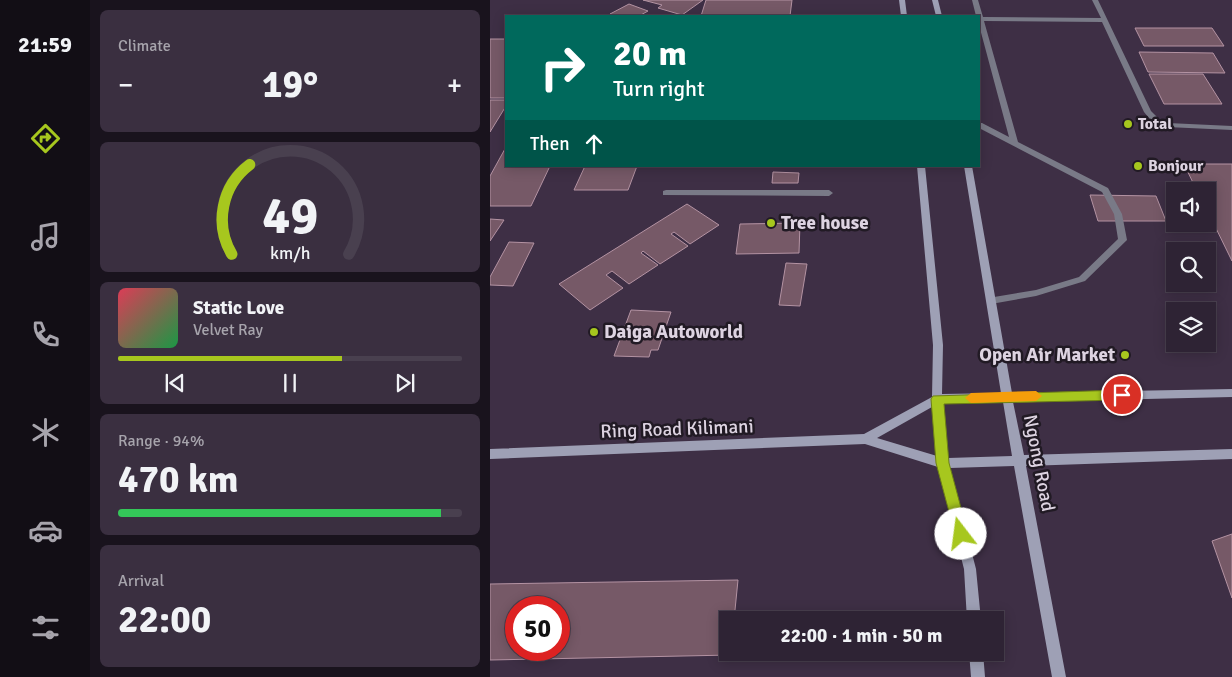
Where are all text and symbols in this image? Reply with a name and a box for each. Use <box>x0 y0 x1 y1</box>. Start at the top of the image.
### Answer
text: 21:59 <box>18 31 72 58</box>
text: 20 m <box>613 32 687 75</box>
icon: right <box>530 35 595 100</box>
text: Climate <box>118 36 171 56</box>
text: 19° <box>262 61 318 108</box>
text: − <box>118 68 133 102</box>
text: + <box>447 68 462 102</box>
text: Turn right <box>613 75 705 102</box>
place label: Total <box>1138 114 1172 134</box>
marker: Total <box>1122 118 1134 130</box>
icon: directions <box>28 121 63 156</box>
icon: ahead <box>580 130 608 158</box>
text: Then <box>530 132 570 156</box>
place label: Bonjour <box>1148 156 1204 176</box>
marker: Bonjour <box>1132 160 1144 172</box>
map controls <box>1166 182 1216 352</box>
button: sound <box>1166 182 1216 232</box>
text: 49 <box>262 184 318 248</box>
place label: Tree house <box>781 211 869 235</box>
marker: Tree house <box>765 217 777 229</box>
icon: music <box>28 219 63 254</box>
text: km/h <box>270 242 310 264</box>
button: search <box>1166 242 1216 292</box>
text: Static Love <box>193 296 284 320</box>
button: layers <box>1166 302 1216 352</box>
icon: phone <box>28 317 63 352</box>
text: Velvet Ray <box>193 320 263 340</box>
place label: Daiga Autoworld <box>604 320 743 344</box>
marker: Daiga Autoworld <box>588 326 600 338</box>
place label: Open Air Market <box>979 343 1115 367</box>
marker: Open Air Market <box>1119 349 1131 361</box>
icon: previous <box>161 369 189 397</box>
icon: pause <box>276 369 304 397</box>
icon: next <box>391 369 419 397</box>
pin <box>1101 374 1143 416</box>
icon: arrive <box>1108 381 1136 409</box>
street label: Ngong Road <box>1018 413 1060 513</box>
street label: Ring Road Kilimani <box>600 414 754 444</box>
icon: climate <box>28 415 63 450</box>
text: Range · 94% <box>118 431 204 451</box>
text: 470 km <box>118 456 239 503</box>
position arrow <box>934 507 986 559</box>
icon: car <box>28 513 63 548</box>
text: Arrival <box>118 571 164 591</box>
text: 22:00 <box>118 596 211 643</box>
speed limit sign: 50 <box>505 596 570 661</box>
icon: filters <box>28 610 63 645</box>
text: 22:00 · 1 min · 50 m <box>781 624 942 648</box>

